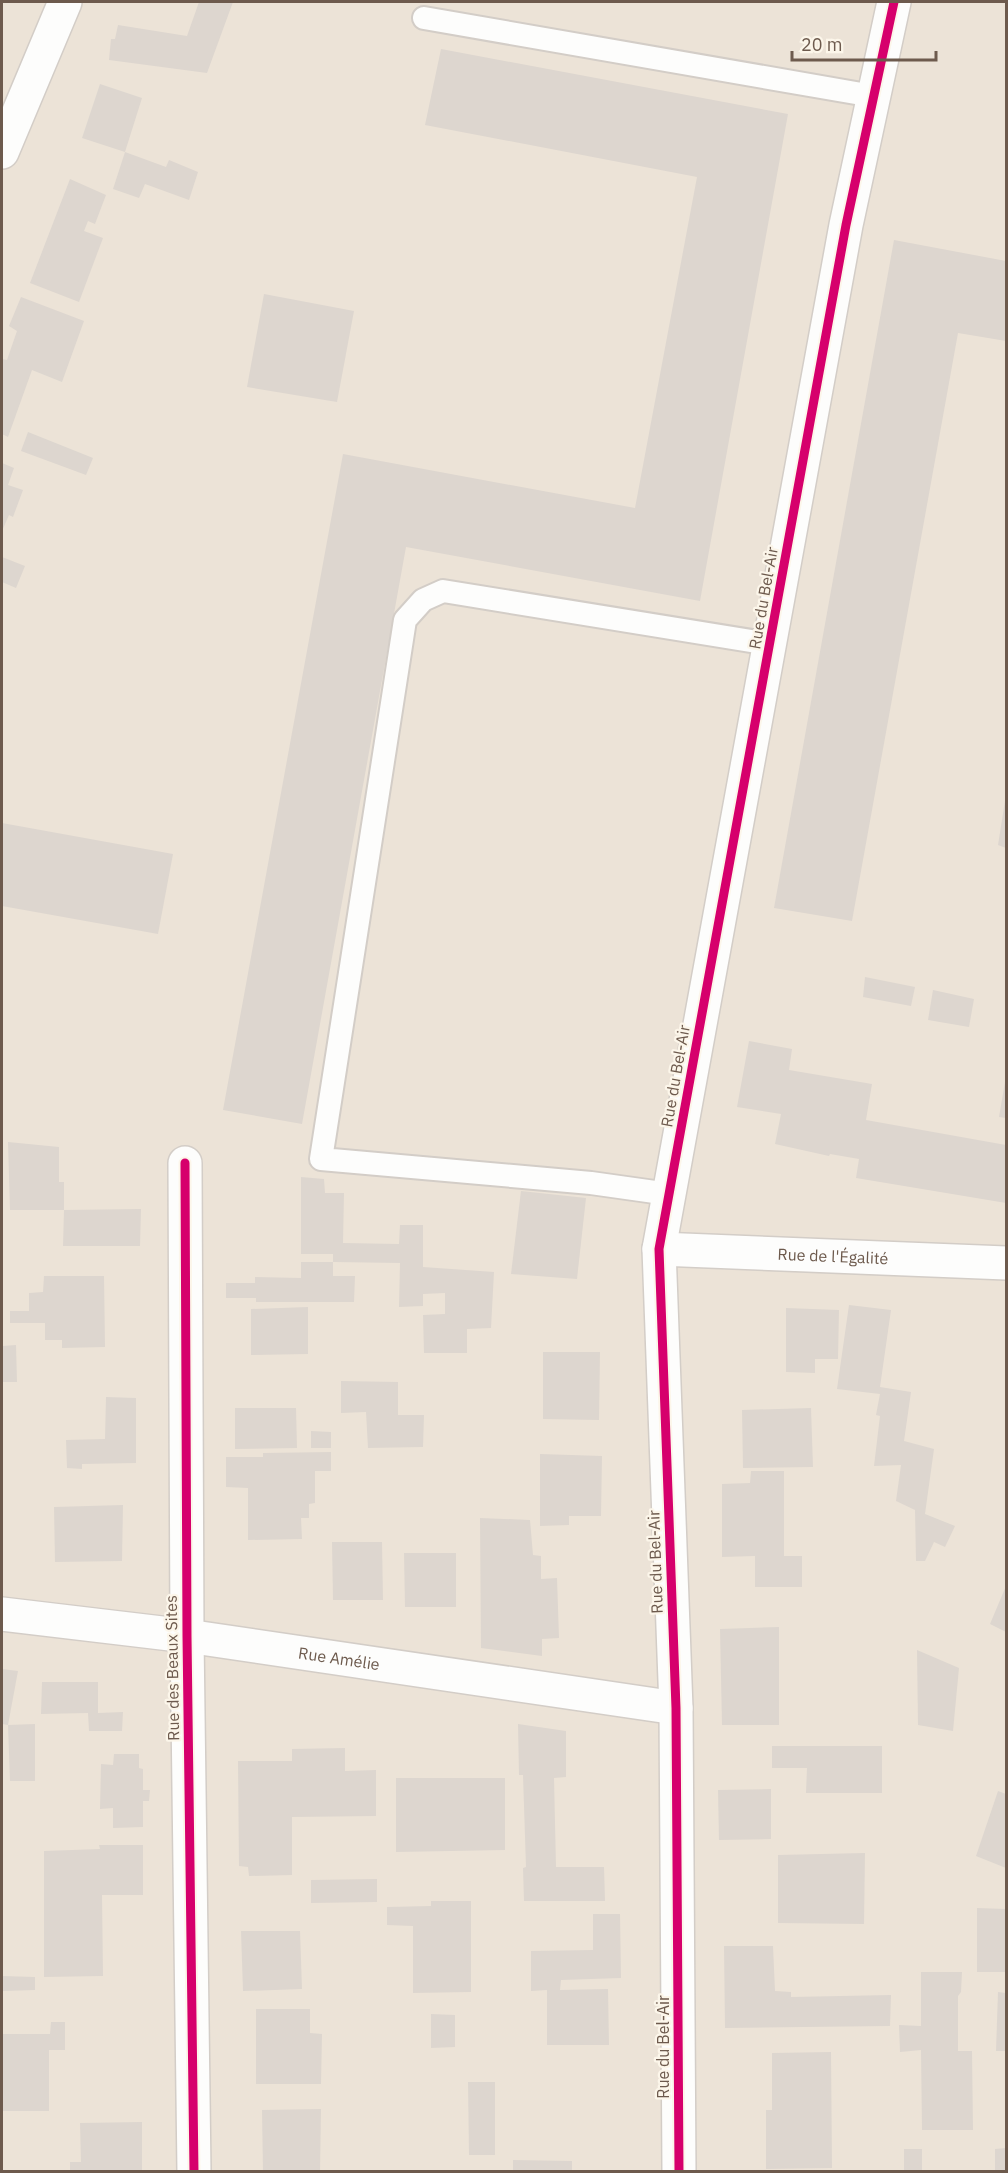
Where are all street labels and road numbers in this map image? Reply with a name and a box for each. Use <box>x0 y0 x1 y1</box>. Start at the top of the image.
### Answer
street label: Rue du Bel-Air <box>744 545 782 651</box>
street label: Rue du Bel-Air <box>656 1023 694 1129</box>
street label: Rue de l'Égalité <box>777 1244 889 1268</box>
street label: Rue du Bel-Air <box>643 1510 667 1614</box>
street label: Rue des Beaux Sites <box>161 1595 183 1741</box>
street label: Rue Amélie <box>297 1643 381 1674</box>
street label: Rue du Bel-Air <box>653 1995 673 2099</box>

